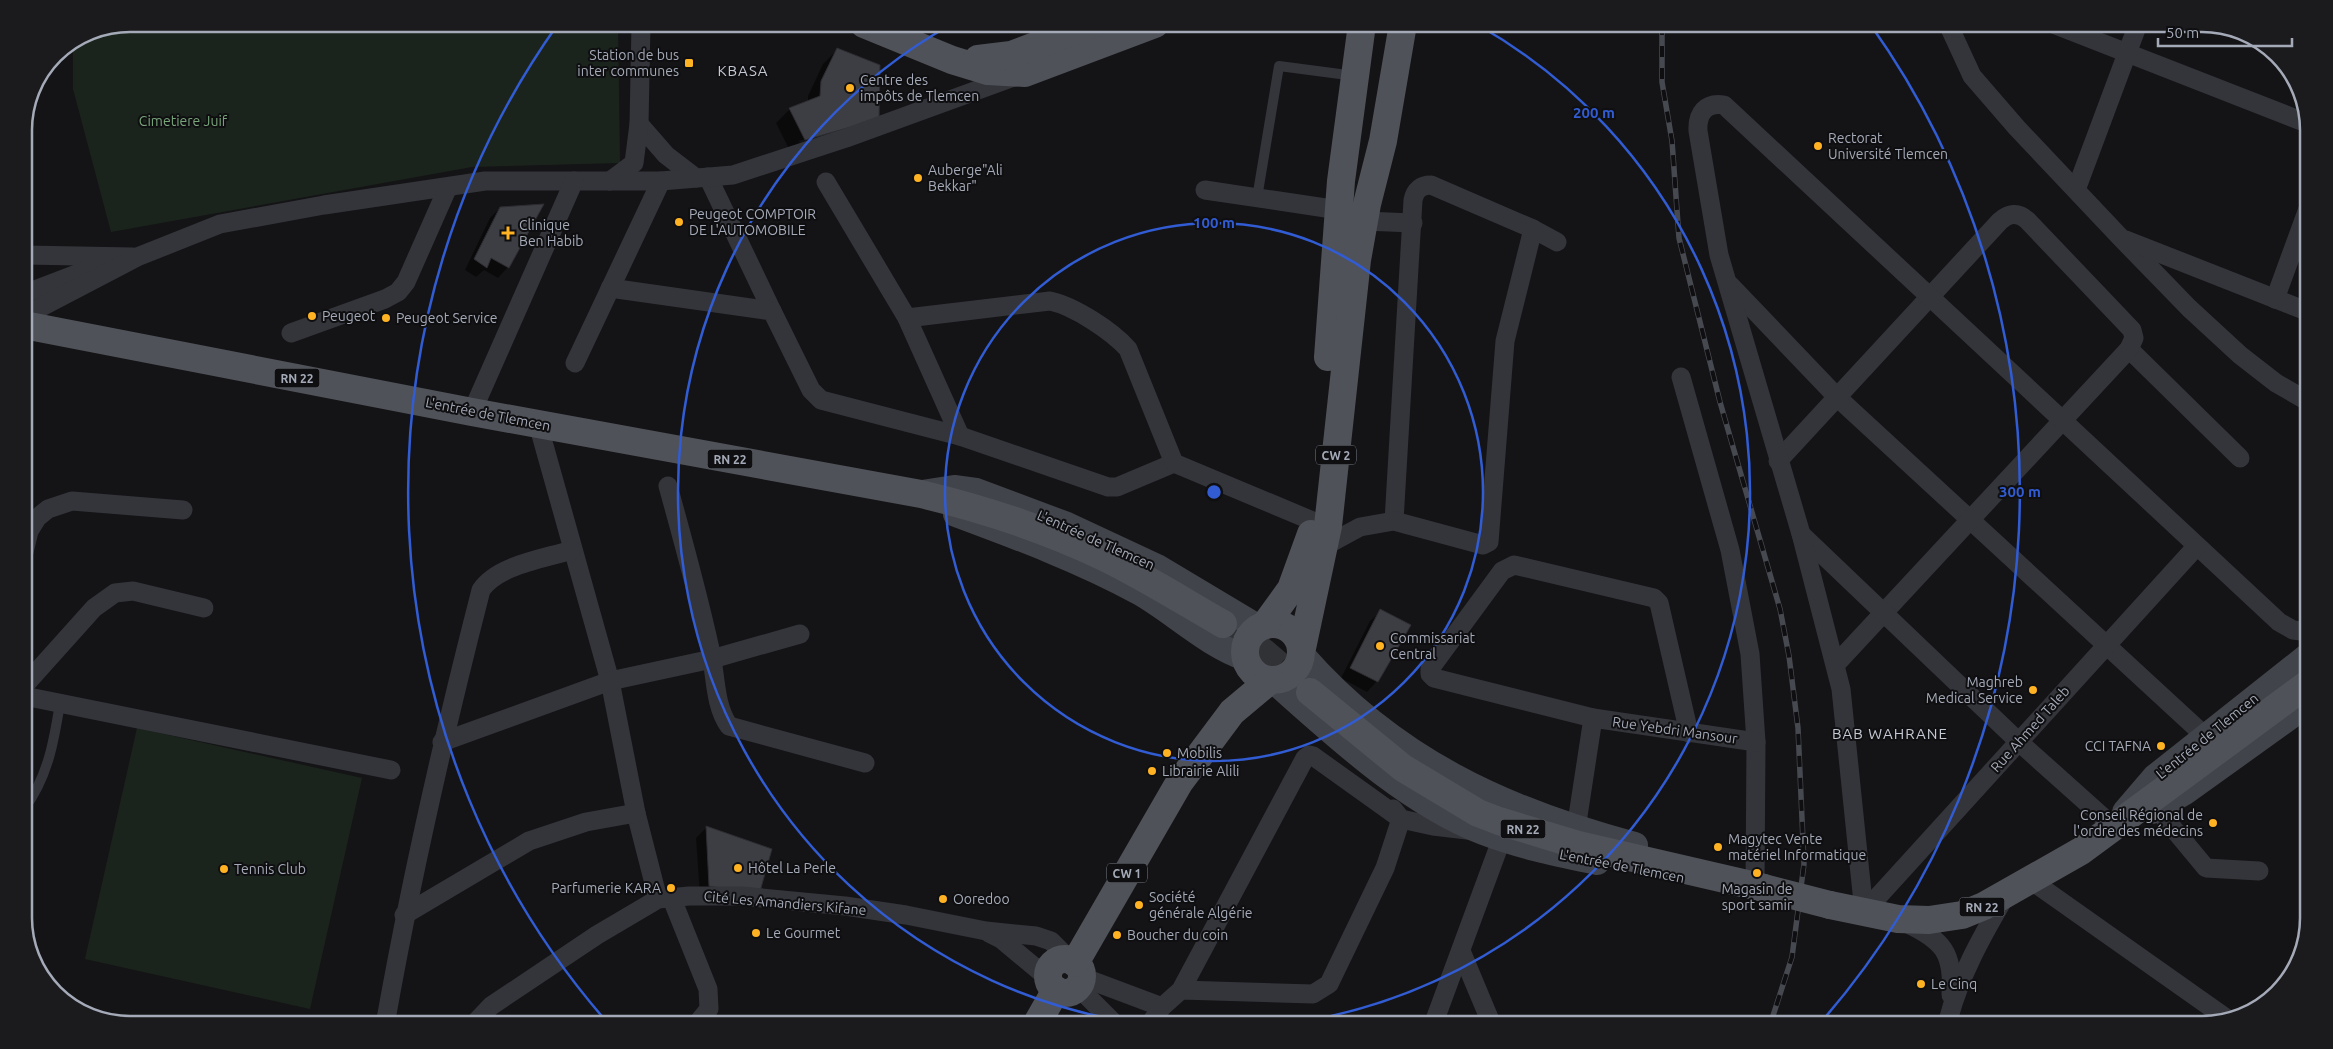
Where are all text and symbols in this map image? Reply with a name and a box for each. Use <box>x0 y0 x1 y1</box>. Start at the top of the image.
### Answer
scale bar <box>2158 15 2292 47</box>
text: 50 m <box>2166 24 2199 41</box>
place label: Station de bus inter communes <box>577 47 679 79</box>
marker: Station de bus inter communes <box>683 57 695 69</box>
district label: KBASA <box>717 62 769 79</box>
place label: Centre des impôts de Tlemcen <box>860 72 979 104</box>
marker: Centre des impôts de Tlemcen <box>844 82 856 94</box>
text: 200 m <box>1573 104 1615 121</box>
park label: Cimetiere Juif <box>139 113 228 129</box>
place label: Rectorat Université Tlemcen <box>1828 130 1948 162</box>
marker: Rectorat Université Tlemcen <box>1812 140 1824 152</box>
place label: Auberge"Ali Bekkar" <box>928 162 1003 194</box>
marker: Auberge"Ali Bekkar" <box>912 172 924 184</box>
place label: Peugeot COMPTOIR DE L'AUTOMOBILE <box>689 206 816 238</box>
text: 100 m <box>1193 214 1235 231</box>
marker: Peugeot COMPTOIR DE L'AUTOMOBILE <box>673 216 685 228</box>
place label: Clinique Ben Habib <box>519 217 584 249</box>
marker: Clinique Ben Habib <box>501 226 515 240</box>
place label: Peugeot <box>322 308 376 324</box>
marker: Peugeot <box>306 310 318 322</box>
place label: Peugeot Service <box>396 310 498 326</box>
marker: Peugeot Service <box>380 312 392 324</box>
road number: RN 22 <box>274 368 320 388</box>
street label: L'entrée de Tlemcen <box>424 394 552 434</box>
road number: CW 2 <box>1316 446 1356 464</box>
road number: RN 22 <box>708 449 752 468</box>
centre of rings <box>1205 483 1223 501</box>
text: 300 m <box>1999 483 2041 500</box>
street label: L'entrée de Tlemcen <box>1035 507 1157 573</box>
place label: Commissariat Central <box>1390 630 1476 662</box>
marker: Commissariat Central <box>1374 640 1386 652</box>
place label: Maghreb Medical Service <box>1926 674 2023 706</box>
street label: Rue Ahmed Taleb <box>1987 683 2073 775</box>
marker: Maghreb Medical Service <box>2027 684 2039 696</box>
street label: L'entrée de Tlemcen <box>2153 690 2261 782</box>
street label: Rue Yebdri Mansour <box>1611 713 1739 747</box>
district label: BAB WAHRANE <box>1832 725 1948 742</box>
place label: CCI TAFNA <box>2085 738 2151 754</box>
marker: CCI TAFNA <box>2155 740 2167 752</box>
place label: Mobilis <box>1177 745 1222 761</box>
marker: Mobilis <box>1161 747 1173 759</box>
place label: Librairie Alili <box>1162 763 1240 779</box>
marker: Librairie Alili <box>1146 765 1158 777</box>
place label: Conseil Régional de l'ordre des médecins <box>2073 807 2203 839</box>
marker: Conseil Régional de l'ordre des médecins <box>2207 817 2219 829</box>
road number: RN 22 <box>1500 820 1546 839</box>
place label: Magytec Vente matériel Informatique <box>1728 831 1866 863</box>
marker: Magytec Vente matériel Informatique <box>1712 841 1724 853</box>
street label: L'entrée de Tlemcen <box>1558 846 1686 886</box>
place label: Hôtel La Perle <box>748 860 836 876</box>
place label: Tennis Club <box>234 861 306 877</box>
marker: Hôtel La Perle <box>732 862 744 874</box>
marker: Tennis Club <box>218 863 230 875</box>
road number: CW 1 <box>1107 864 1147 882</box>
marker: Magasin de sport samir <box>1751 867 1763 879</box>
place label: Parfumerie KARA <box>551 880 661 896</box>
place label: Magasin de sport samir <box>1721 881 1793 913</box>
marker: Parfumerie KARA <box>665 882 677 894</box>
street label: Cité Les Amandiers Kifane <box>703 888 867 918</box>
place label: Société générale Algérie <box>1149 889 1253 921</box>
place label: Ooredoo <box>953 891 1010 907</box>
marker: Ooredoo <box>937 893 949 905</box>
road number: RN 22 <box>1960 898 2004 916</box>
marker: Société générale Algérie <box>1133 899 1145 911</box>
place label: Le Gourmet <box>766 925 841 941</box>
marker: Le Gourmet <box>750 927 762 939</box>
place label: Boucher du coin <box>1127 927 1228 943</box>
marker: Boucher du coin <box>1111 929 1123 941</box>
place label: Le Cinq <box>1931 976 1977 992</box>
marker: Le Cinq <box>1915 978 1927 990</box>

